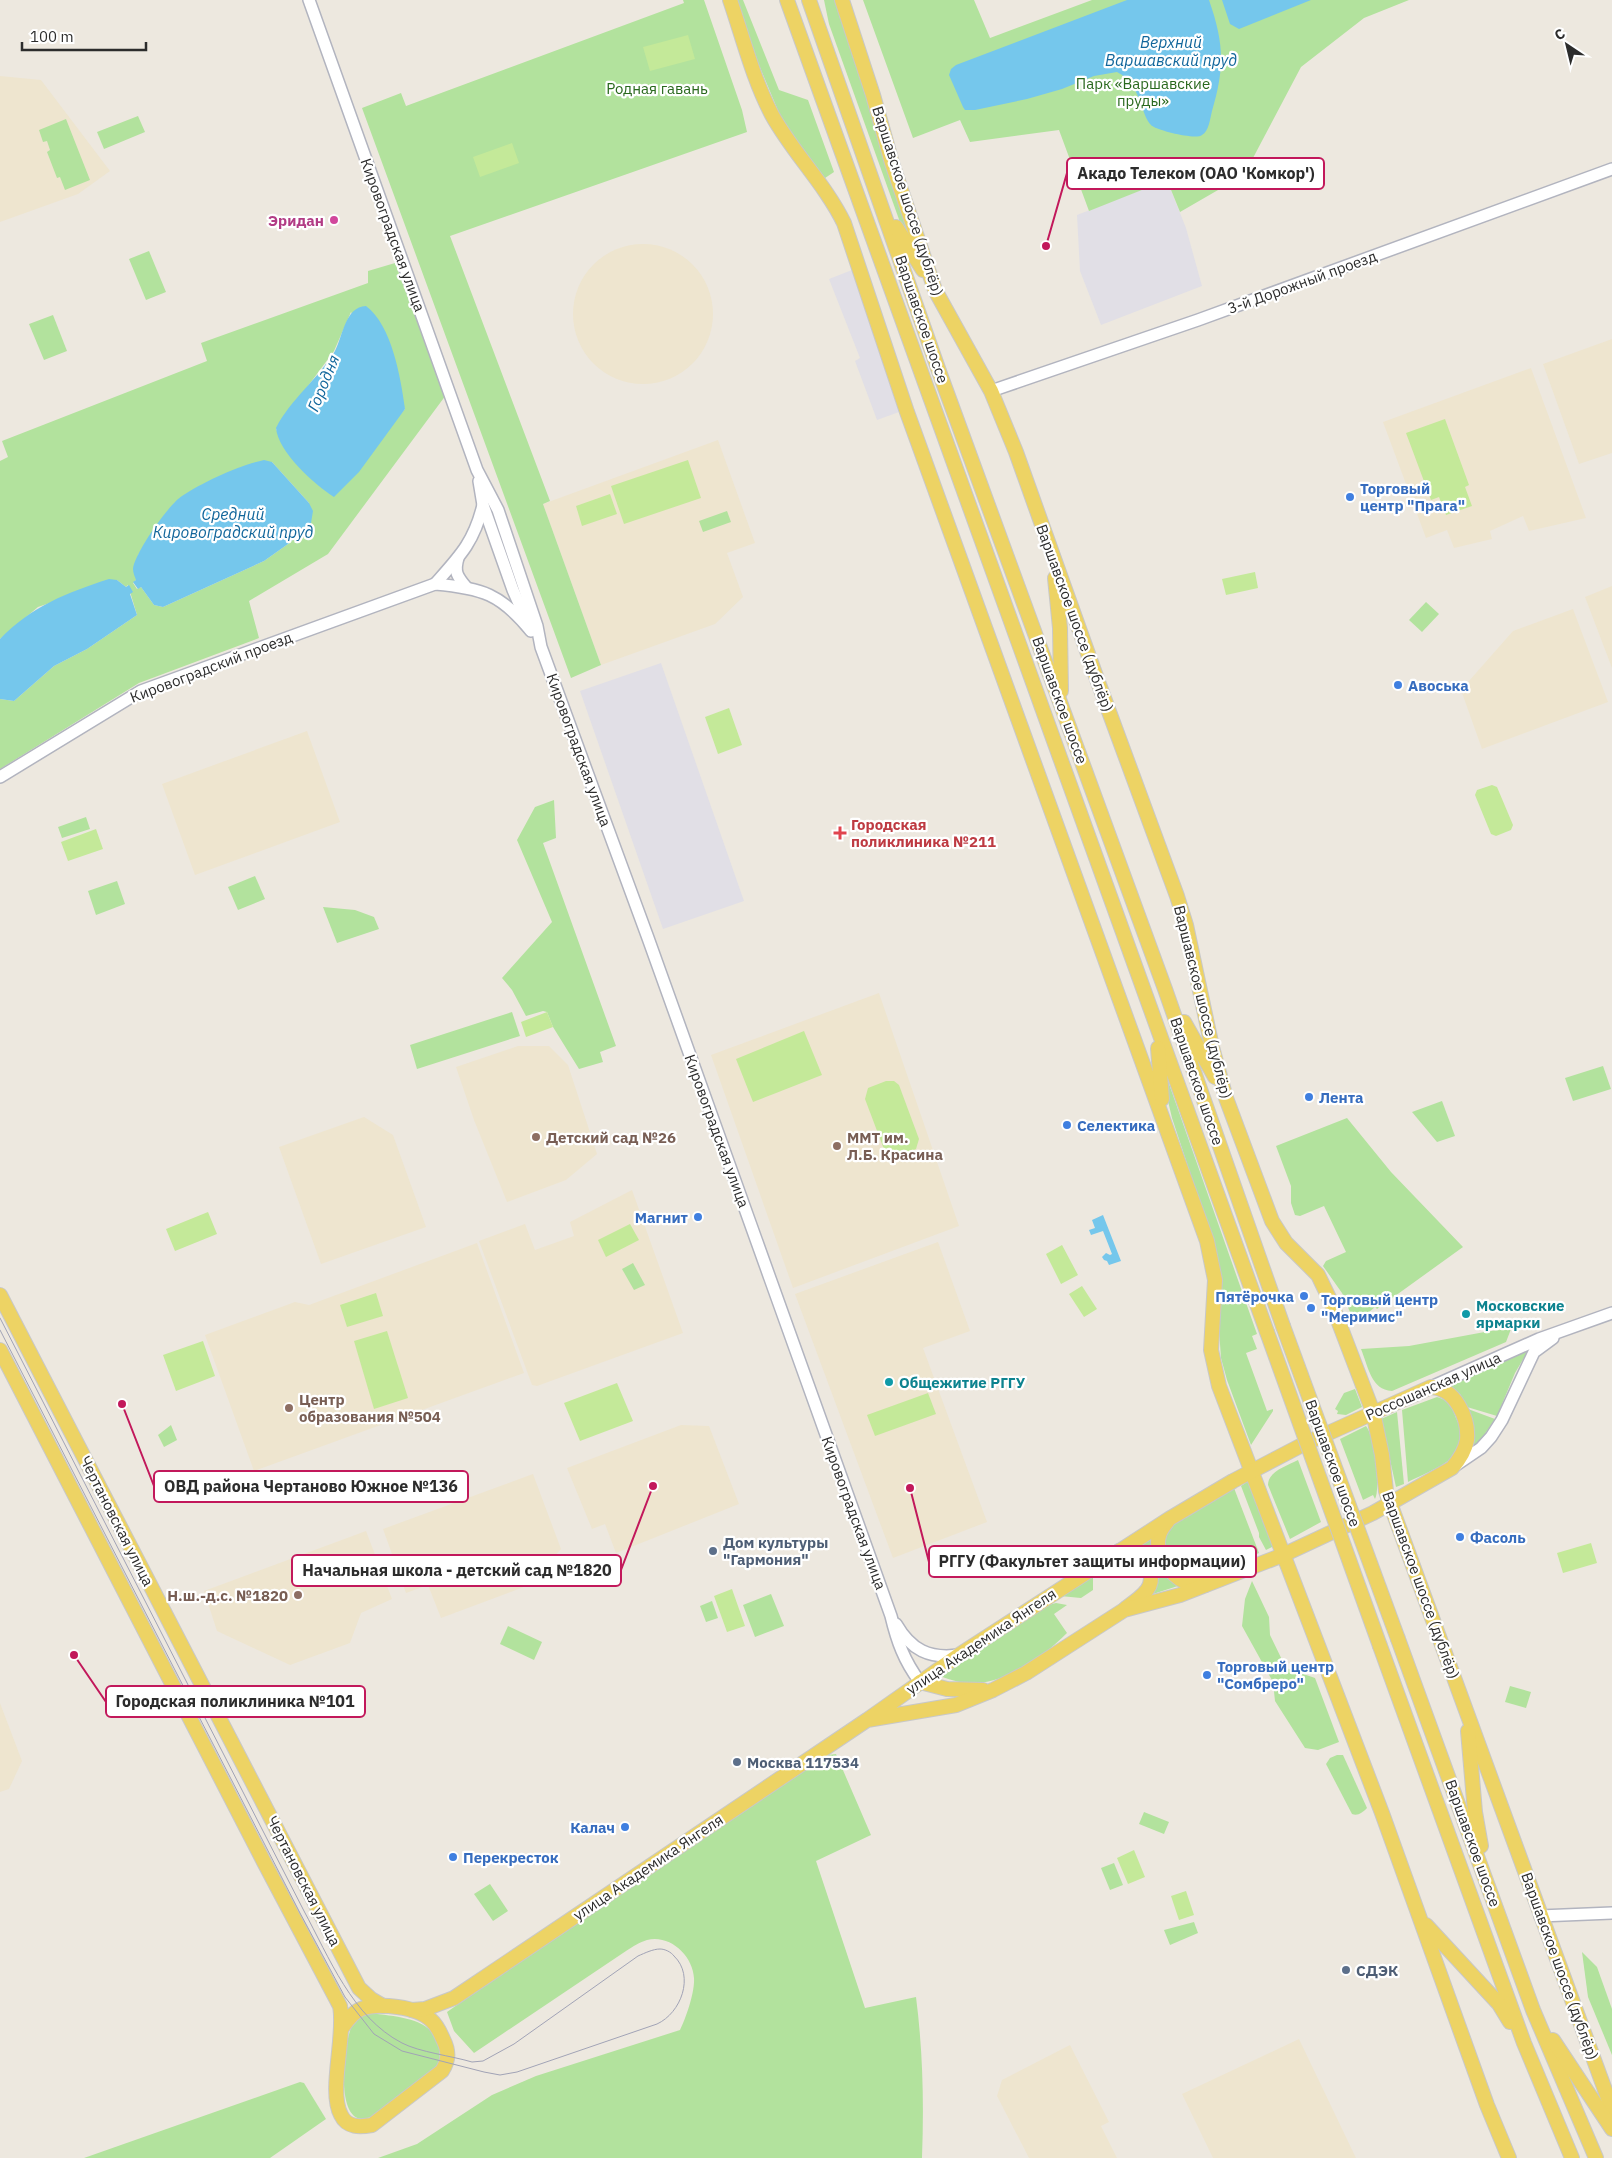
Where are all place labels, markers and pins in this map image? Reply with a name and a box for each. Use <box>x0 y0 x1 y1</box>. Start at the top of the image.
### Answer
callout: Акадо Телеком (ОАО 'Комкор') <box>1067 158 1324 189</box>
place label: Эридан <box>268 211 324 230</box>
marker: Эридан <box>328 214 340 226</box>
place label: Торговый центр "Прага" <box>1360 479 1465 515</box>
marker: Торговый центр "Прага" <box>1344 491 1356 503</box>
place label: Авоська <box>1408 676 1469 695</box>
marker: Авоська <box>1392 679 1404 691</box>
place label: Городская поликлиника №211 <box>851 815 996 851</box>
marker: Городская поликлиника №211 <box>833 826 847 840</box>
place label: Лента <box>1319 1088 1364 1107</box>
marker: Лента <box>1303 1091 1315 1103</box>
place label: Селектика <box>1077 1116 1156 1135</box>
marker: Селектика <box>1061 1119 1073 1131</box>
place label: Детский сад №26 <box>546 1128 676 1147</box>
place label: ММТ им. Л.Б. Красина <box>847 1128 943 1164</box>
marker: Детский сад №26 <box>530 1131 542 1143</box>
marker: ММТ им. Л.Б. Красина <box>831 1140 843 1152</box>
place label: Магнит <box>635 1208 689 1227</box>
marker: Магнит <box>692 1211 704 1223</box>
place label: Пятёрочка <box>1215 1287 1294 1306</box>
marker: Пятёрочка <box>1298 1290 1310 1302</box>
place label: Торговый центр "Меримис" <box>1321 1290 1438 1326</box>
place label: Московские ярмарки <box>1476 1296 1565 1332</box>
marker: Торговый центр "Меримис" <box>1305 1302 1317 1314</box>
marker: Московские ярмарки <box>1460 1308 1472 1320</box>
place label: Общежитие РГГУ <box>899 1373 1026 1392</box>
marker: Общежитие РГГУ <box>883 1376 895 1388</box>
place label: Центр образования №504 <box>299 1390 441 1426</box>
marker: Центр образования №504 <box>283 1402 295 1414</box>
callout: ОВД района Чертаново Южное №136 <box>154 1471 468 1502</box>
place label: Фасоль <box>1470 1528 1526 1547</box>
marker: Фасоль <box>1454 1531 1466 1543</box>
place label: Дом культуры "Гармония" <box>723 1533 828 1569</box>
marker: Дом культуры "Гармония" <box>707 1545 719 1557</box>
callout: РГГУ (Факультет защиты информации) <box>929 1546 1256 1577</box>
callout: Начальная школа - детский сад №1820 <box>292 1555 621 1586</box>
place label: Н.ш.-д.с. №1820 <box>167 1586 288 1605</box>
marker: Н.ш.-д.с. №1820 <box>292 1589 304 1601</box>
place label: Торговый центр "Сомбреро" <box>1217 1657 1334 1693</box>
marker: Торговый центр "Сомбреро" <box>1201 1669 1213 1681</box>
callout: Городская поликлиника №101 <box>106 1686 365 1717</box>
place label: Москва 117534 <box>747 1753 859 1772</box>
marker: Москва 117534 <box>731 1756 743 1768</box>
place label: Калач <box>570 1818 615 1837</box>
marker: Калач <box>619 1821 631 1833</box>
place label: Перекресток <box>463 1848 559 1867</box>
marker: Перекресток <box>447 1851 459 1863</box>
place label: СДЭК <box>1356 1961 1398 1980</box>
marker: СДЭК <box>1340 1964 1352 1976</box>

